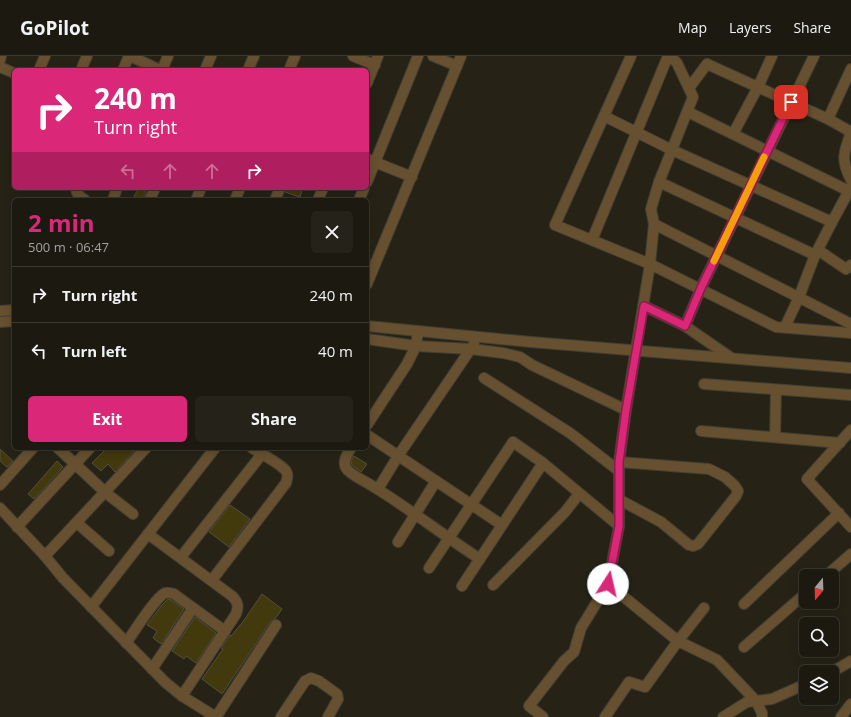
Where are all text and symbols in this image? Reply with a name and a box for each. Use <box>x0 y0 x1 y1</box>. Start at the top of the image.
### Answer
text: GoPilot <box>20 15 89 41</box>
text: Map <box>678 18 707 37</box>
text: Layers <box>729 18 771 37</box>
text: Share <box>793 18 831 37</box>
text: 240 m <box>94 79 177 117</box>
icon: right <box>28 84 80 136</box>
pin <box>774 85 808 119</box>
icon: arrive <box>780 91 802 113</box>
text: Turn right <box>94 115 177 139</box>
icon: left <box>117 160 139 182</box>
icon: ahead <box>159 160 181 182</box>
icon: ahead <box>201 160 223 182</box>
icon: right <box>243 160 265 182</box>
text: 2 min <box>28 206 95 239</box>
button: close <box>311 211 353 253</box>
text: 500 m · 06:47 <box>28 238 109 256</box>
icon: right <box>28 284 50 306</box>
text: Turn right <box>62 285 137 305</box>
text: 240 m <box>309 285 353 305</box>
icon: left <box>28 340 50 362</box>
text: Turn left <box>62 341 127 361</box>
text: 40 m <box>318 341 353 361</box>
button: Exit <box>28 396 187 442</box>
button: Share <box>195 396 353 442</box>
position arrow <box>587 563 629 605</box>
north arrow <box>799 569 839 609</box>
map controls <box>799 569 839 705</box>
button: search <box>799 617 839 657</box>
button: layers <box>799 665 839 705</box>

